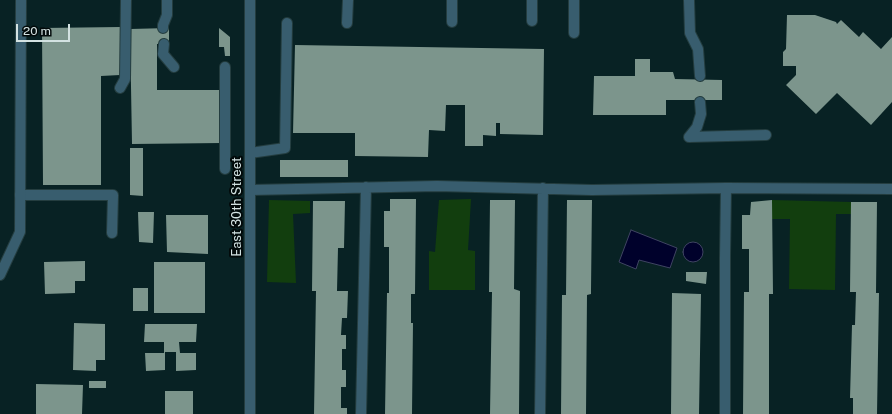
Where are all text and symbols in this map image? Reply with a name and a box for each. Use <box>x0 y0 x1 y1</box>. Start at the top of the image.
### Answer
scale bar <box>18 16 72 42</box>
text: 20 m <box>23 24 51 38</box>
street label: East 30th Street <box>229 157 245 257</box>

